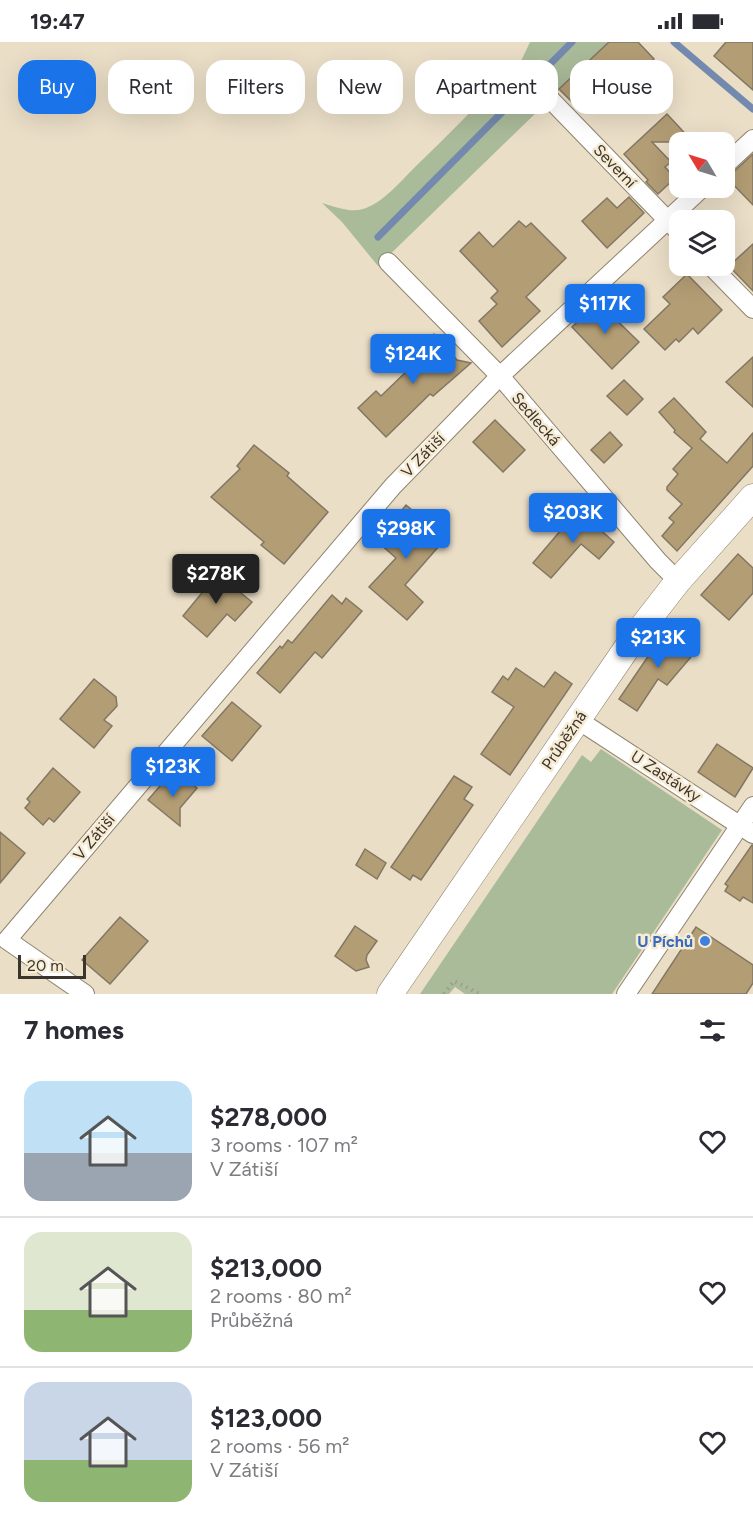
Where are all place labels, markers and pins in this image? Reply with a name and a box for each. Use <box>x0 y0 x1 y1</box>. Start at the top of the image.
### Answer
pin: $117K <box>563 284 647 335</box>
pin: $124K <box>371 334 455 385</box>
pin: $203K <box>531 493 615 544</box>
pin: $298K <box>364 509 448 560</box>
pin: $278K <box>174 554 258 605</box>
pin: $213K <box>616 618 700 669</box>
pin: $123K <box>131 747 215 798</box>
place label: U Píchů <box>637 932 693 951</box>
marker: U Píchů <box>698 934 712 948</box>

